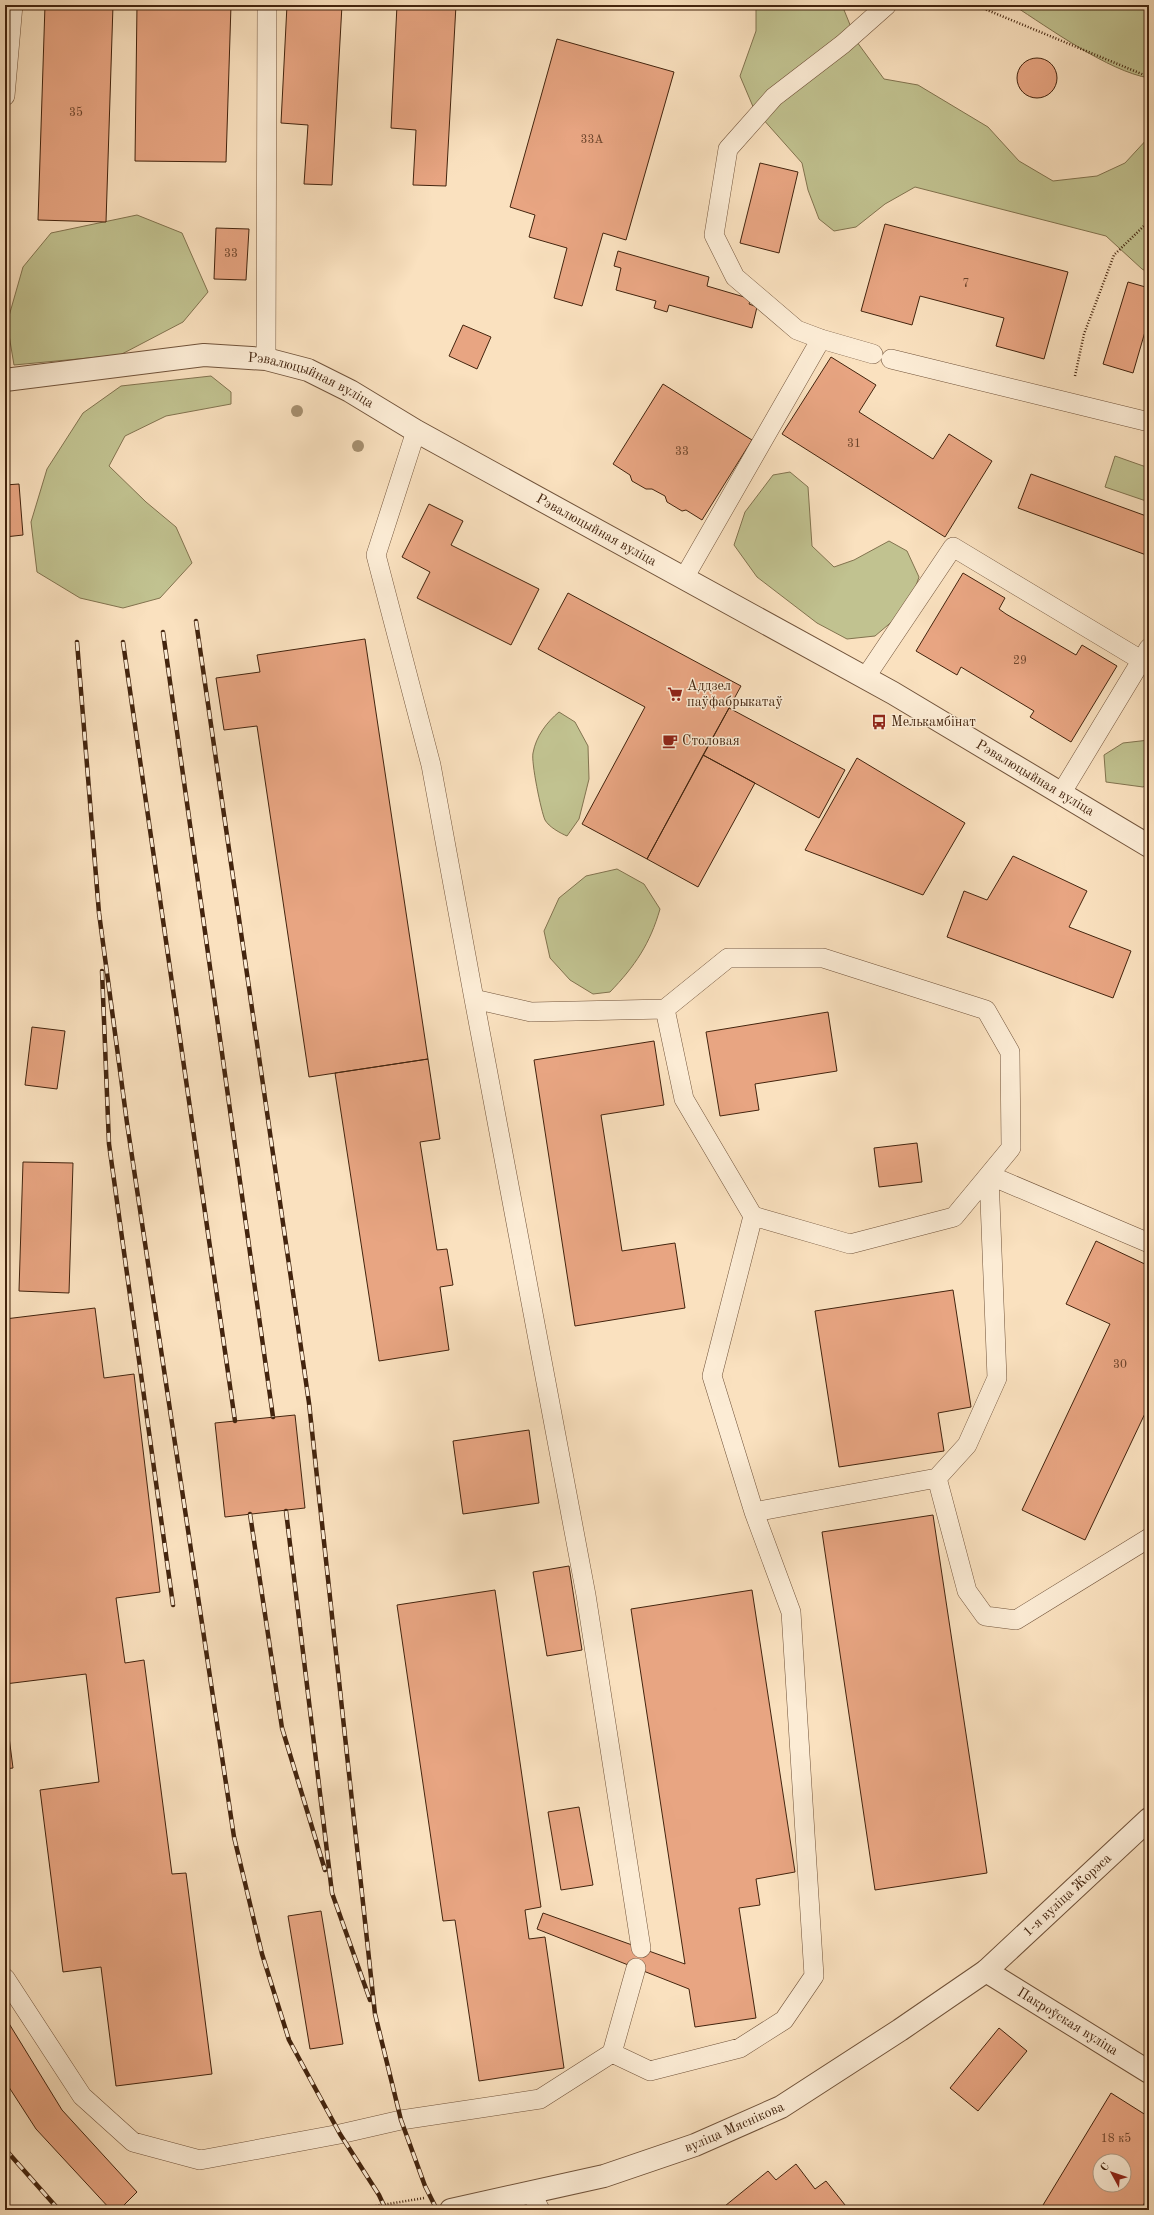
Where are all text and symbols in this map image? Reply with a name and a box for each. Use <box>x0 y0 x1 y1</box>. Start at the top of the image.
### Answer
house number: 35 <box>69 106 83 119</box>
house number: 33А <box>580 134 604 146</box>
house number: 33 <box>224 248 238 260</box>
house number: 7 <box>963 278 969 290</box>
street label: Рэвалюцыйная вуліца <box>247 351 376 411</box>
house number: 31 <box>847 438 861 450</box>
house number: 33 <box>675 446 689 458</box>
street label: Рэвалюцыйная вуліца <box>534 491 659 569</box>
house number: 29 <box>1013 655 1027 667</box>
place label: Аддзел паўфабрыкатаў <box>687 679 783 710</box>
supermarket icon: Аддзел паўфабрыкатаў <box>666 685 684 703</box>
bus stop icon: Мелькамбінат <box>870 713 888 731</box>
place label: Мелькамбінат <box>891 715 976 729</box>
cafe icon: Столовая <box>661 732 679 750</box>
place label: Столовая <box>682 734 740 748</box>
street label: Рэвалюцыйная вуліца <box>974 737 1097 819</box>
house number: 30 <box>1113 1359 1127 1371</box>
street label: 1-я вуліца Жорэса <box>1020 1851 1114 1940</box>
street label: Пакроўская вуліца <box>1015 1985 1121 2058</box>
street label: вуліца Мяснікова <box>683 2100 786 2155</box>
house number: 18 к5 <box>1101 2132 1131 2145</box>
north arrow <box>1092 2153 1132 2193</box>
text: С <box>1099 2161 1112 2174</box>

